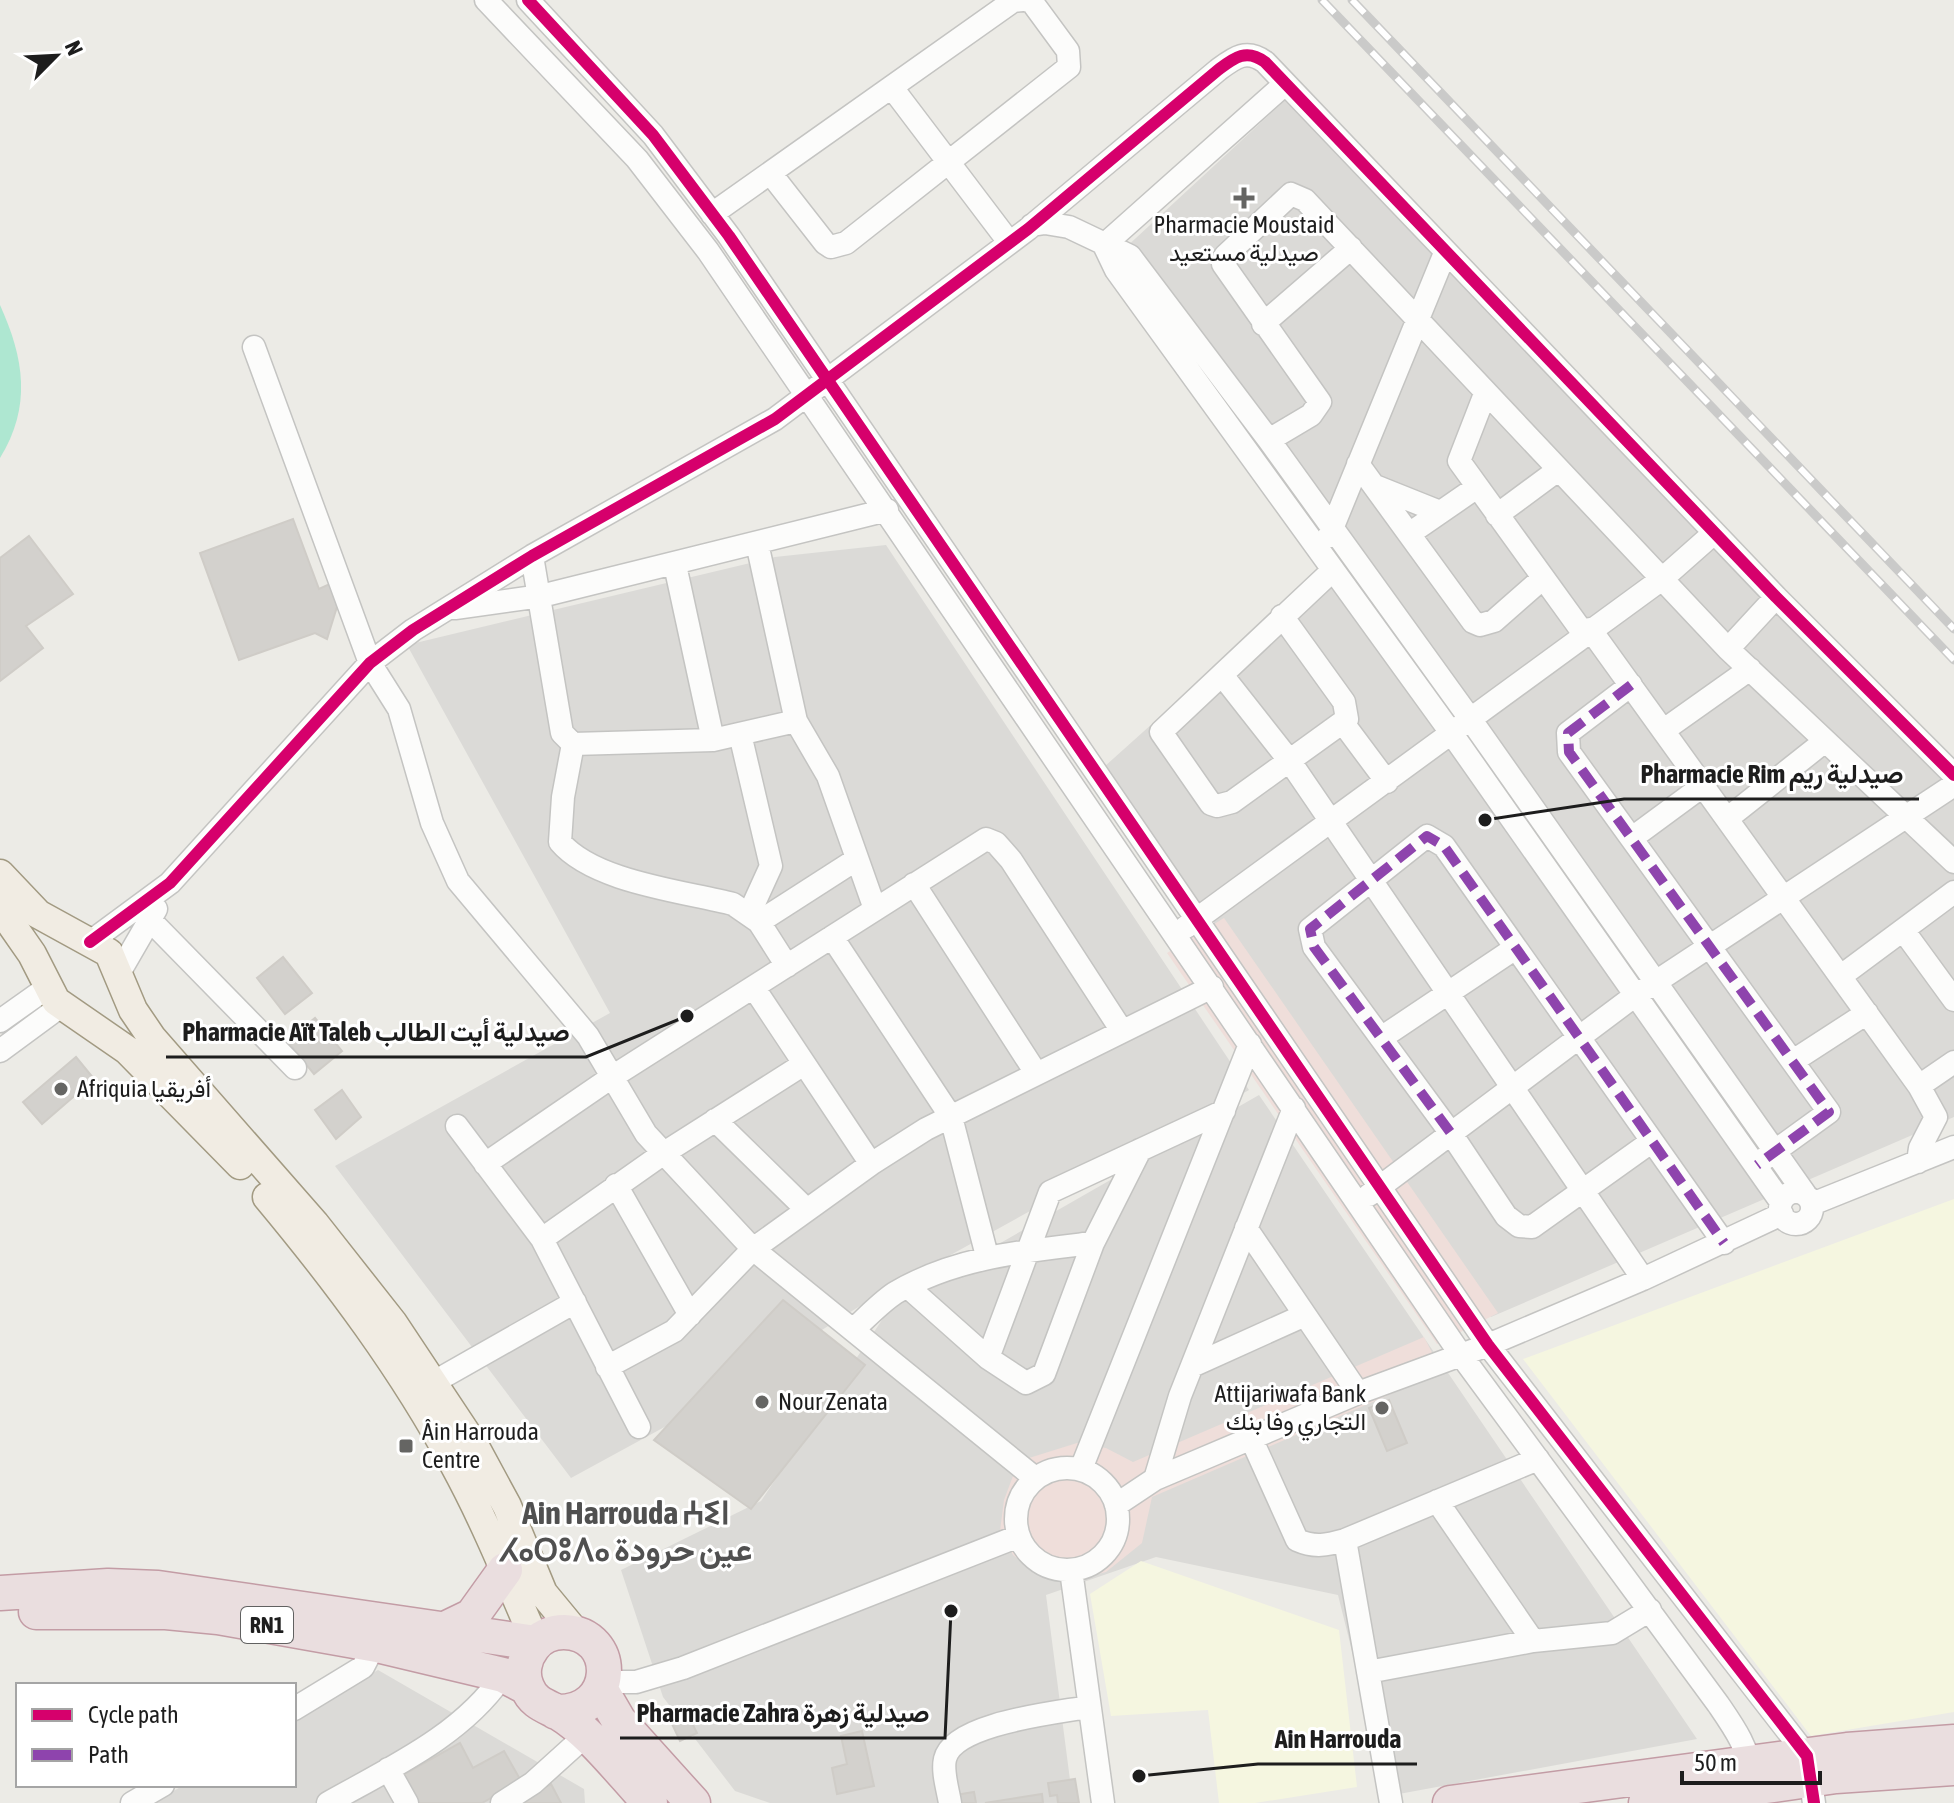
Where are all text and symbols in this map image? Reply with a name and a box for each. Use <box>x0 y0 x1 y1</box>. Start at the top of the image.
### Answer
north arrow <box>16 16 96 96</box>
text: N <box>60 37 89 59</box>
marker: Pharmacie Moustaid صيدلية مستعيد <box>1235 189 1253 207</box>
place label: Pharmacie Moustaid صيدلية مستعيد <box>1153 211 1335 267</box>
callout: Pharmacie Rim صيدلية ريم <box>1624 749 1919 799</box>
text: Pharmacie Rim صيدلية ريم <box>1641 759 1903 791</box>
callout: Pharmacie Aït Taleb صيدلية أيت الطالب <box>166 1007 586 1057</box>
text: Pharmacie Aït Taleb صيدلية أيت الطالب <box>182 1017 570 1047</box>
place label: Afriquia أفريقيا <box>77 1075 212 1104</box>
marker: Afriquia أفريقيا <box>52 1080 70 1098</box>
place label: Attijariwafa Bank التجاري وفا بنك <box>1215 1380 1366 1441</box>
place label: Nour Zenata <box>778 1388 888 1415</box>
marker: Nour Zenata <box>753 1393 771 1411</box>
marker: Attijariwafa Bank التجاري وفا بنك <box>1373 1399 1391 1417</box>
place label: Âin Harrouda Centre <box>422 1418 539 1473</box>
marker: Âin Harrouda Centre <box>397 1437 415 1455</box>
district label: Ain Harrouda ⵄⵉⵏ ⵃⴰⵔⵓⴷⴰ عين حرودة <box>499 1494 752 1570</box>
road number: RN1 <box>241 1607 293 1643</box>
legend <box>16 1683 296 1787</box>
callout: Pharmacie Zahra صيدلية زهرة <box>620 1688 945 1738</box>
text: Pharmacie Zahra صيدلية زهرة <box>637 1698 929 1729</box>
text: Cycle path <box>88 1701 179 1728</box>
callout: Ain Harrouda <box>1258 1714 1417 1764</box>
text: Ain Harrouda <box>1274 1724 1401 1754</box>
scale bar <box>1682 1735 1820 1785</box>
text: Path <box>88 1741 129 1768</box>
text: 50 m <box>1694 1749 1737 1776</box>

